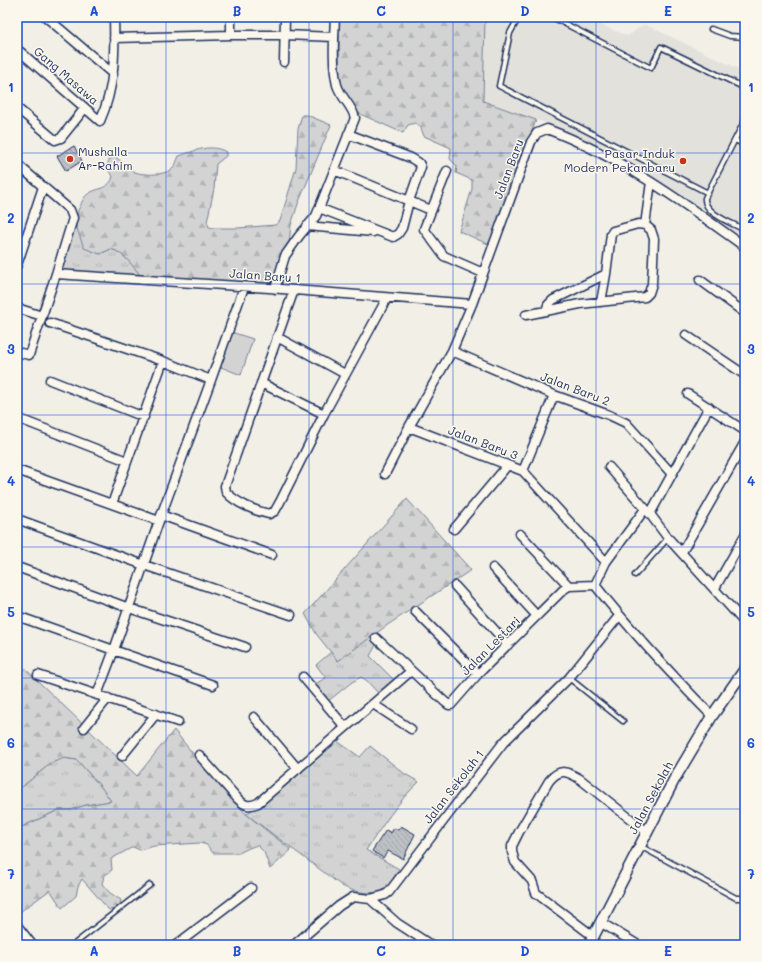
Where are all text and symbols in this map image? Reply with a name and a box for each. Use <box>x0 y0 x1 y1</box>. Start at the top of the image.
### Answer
text: A <box>89 2 99 19</box>
text: B <box>233 2 242 19</box>
text: C <box>376 2 386 19</box>
text: D <box>520 2 530 19</box>
text: E <box>664 2 672 19</box>
street label: Gang Masawa <box>31 43 102 108</box>
text: 1 <box>8 78 14 95</box>
text: 1 <box>748 78 754 95</box>
street label: Jalan Baru <box>489 137 527 201</box>
place label: Mushalla Ar-Rahim <box>78 143 133 173</box>
place label: Pasar Induk Modern Pekanbaru <box>564 145 675 175</box>
marker: Mushalla Ar-Rahim <box>65 154 75 164</box>
marker: Pasar Induk Modern Pekanbaru <box>678 156 688 166</box>
text: 2 <box>7 209 15 226</box>
text: 2 <box>747 209 755 226</box>
street label: Jalan Baru 1 <box>229 265 301 285</box>
text: 3 <box>7 340 15 357</box>
text: 3 <box>747 340 755 357</box>
street label: Jalan Baru 2 <box>538 368 612 409</box>
street label: Jalan Baru 3 <box>446 421 521 463</box>
text: 4 <box>7 472 15 489</box>
text: 4 <box>747 472 755 489</box>
text: 5 <box>7 603 15 620</box>
text: 5 <box>747 603 755 620</box>
street label: Jalan Lestari <box>457 612 523 678</box>
text: 6 <box>7 734 15 751</box>
text: 6 <box>747 734 755 751</box>
street label: Jalan Sekolah 1 <box>419 746 487 826</box>
street label: Jalan Sekolah <box>624 758 676 837</box>
text: 7 <box>7 865 15 882</box>
text: 7 <box>747 865 755 882</box>
text: A <box>89 942 99 959</box>
text: B <box>233 942 242 959</box>
text: C <box>376 942 386 959</box>
text: D <box>520 942 530 959</box>
text: E <box>664 942 672 959</box>

